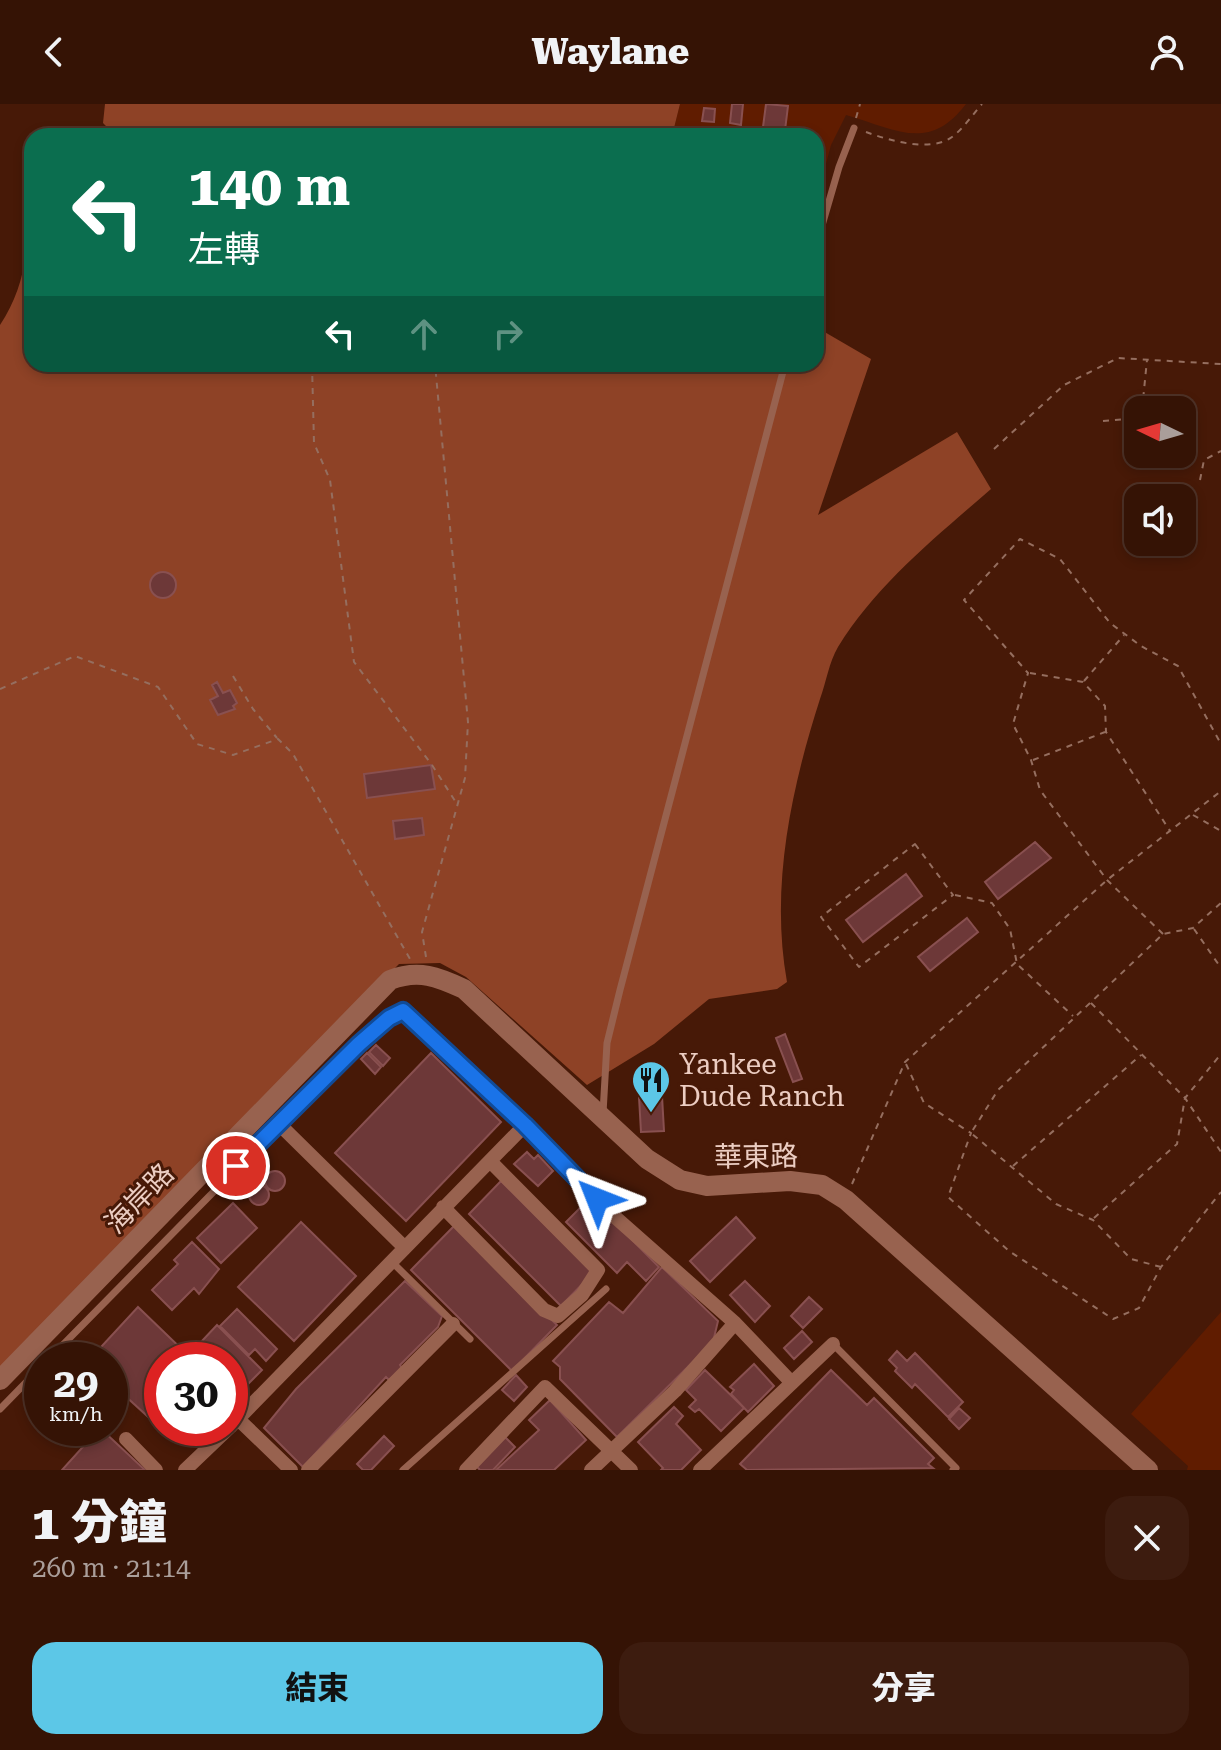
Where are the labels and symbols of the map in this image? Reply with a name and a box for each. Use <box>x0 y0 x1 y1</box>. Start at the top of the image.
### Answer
north arrow <box>1124 396 1196 468</box>
place label: Yankee Dude Ranch <box>679 1048 845 1113</box>
restaurant icon: Yankee Dude Ranch <box>630 1059 672 1114</box>
pin <box>202 1132 270 1200</box>
street label: 華東路 <box>714 1139 798 1174</box>
street label: 海岸路 <box>98 1157 180 1240</box>
position arrow <box>555 1157 639 1241</box>
speed limit sign: 30 <box>144 1342 248 1446</box>

